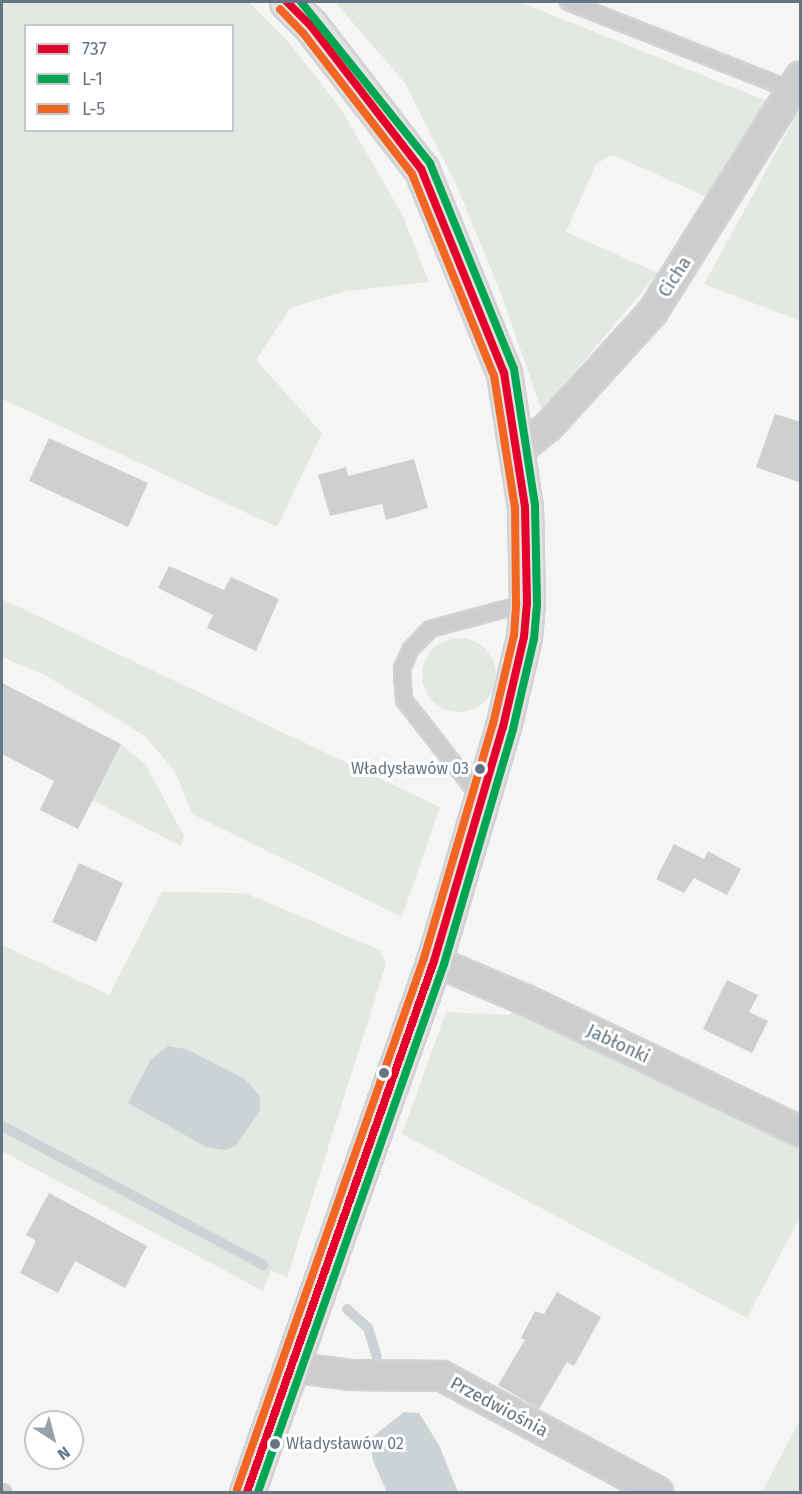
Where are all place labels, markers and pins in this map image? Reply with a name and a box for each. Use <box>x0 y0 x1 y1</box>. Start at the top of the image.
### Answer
place label: Władysławów 03 <box>351 759 469 779</box>
marker: Władysławów 03 <box>474 763 486 775</box>
unlabelled marker <box>378 1067 390 1079</box>
place label: Władysławów 02 <box>286 1434 404 1454</box>
marker: Władysławów 02 <box>269 1438 281 1450</box>

